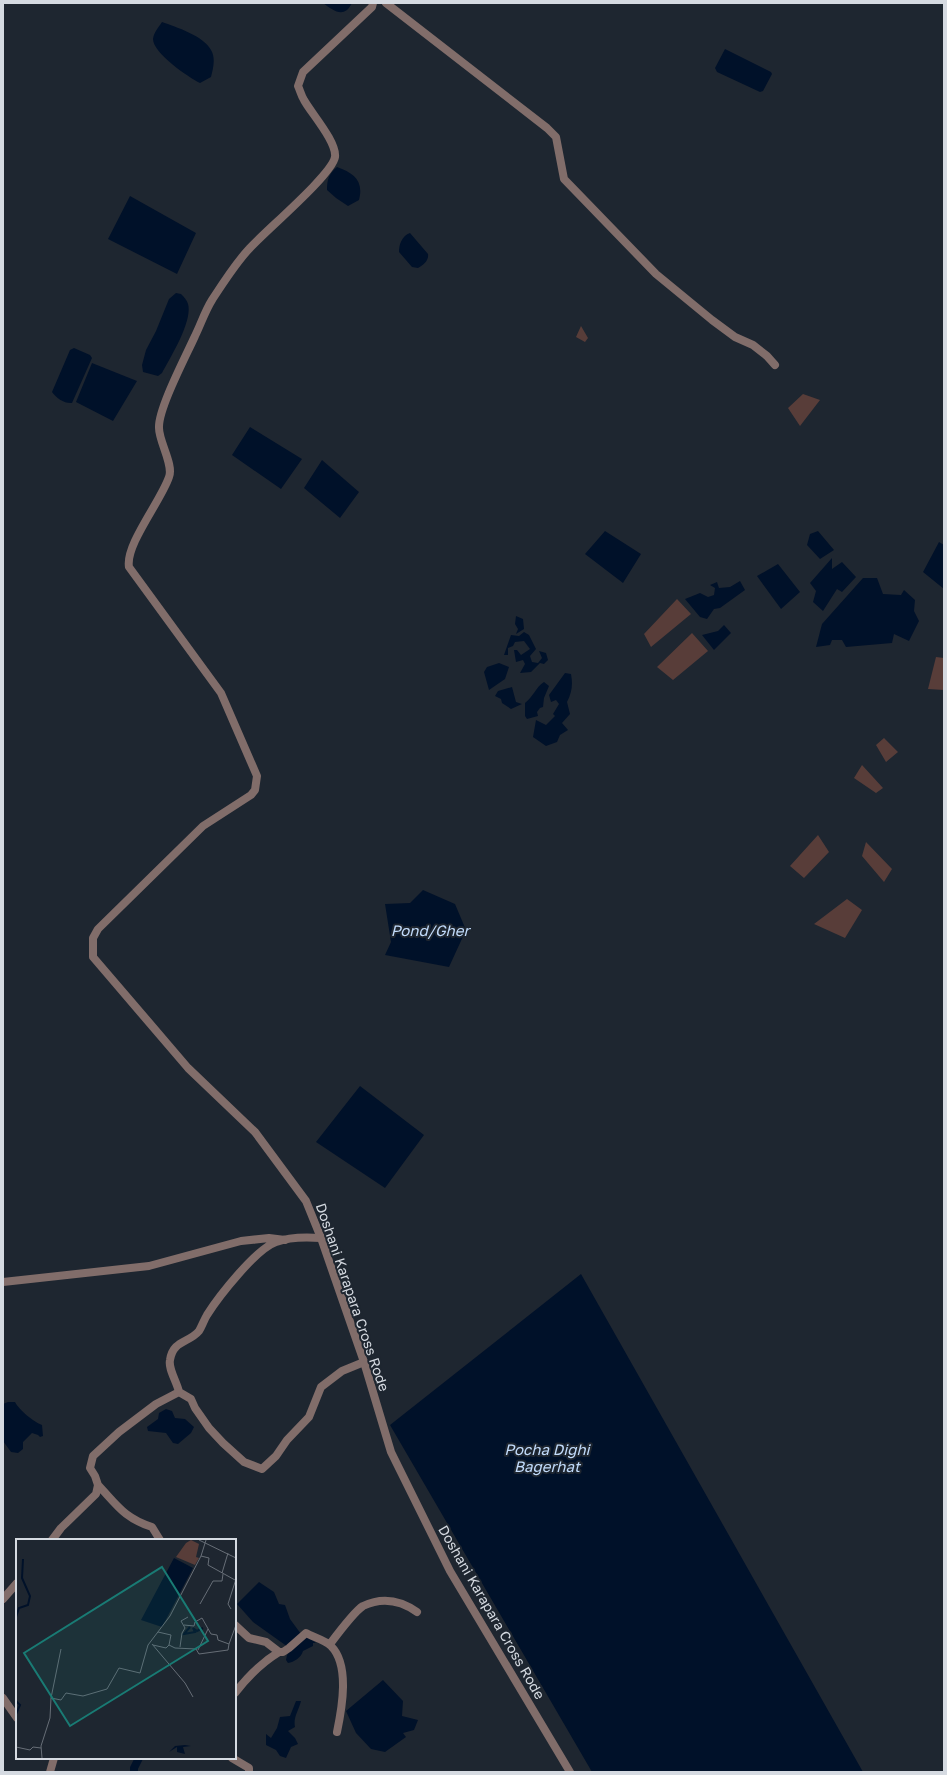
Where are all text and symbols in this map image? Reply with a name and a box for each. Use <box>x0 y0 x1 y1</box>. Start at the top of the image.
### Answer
water label: Pond/Gher <box>391 921 471 939</box>
street label: Doshani Karapara Cross Rode <box>313 1201 393 1393</box>
water label: Pocha Dighi Bagerhat <box>504 1440 592 1476</box>
street label: Doshani Karapara Cross Rode <box>435 1522 549 1702</box>
inset map <box>16 1539 236 1759</box>

